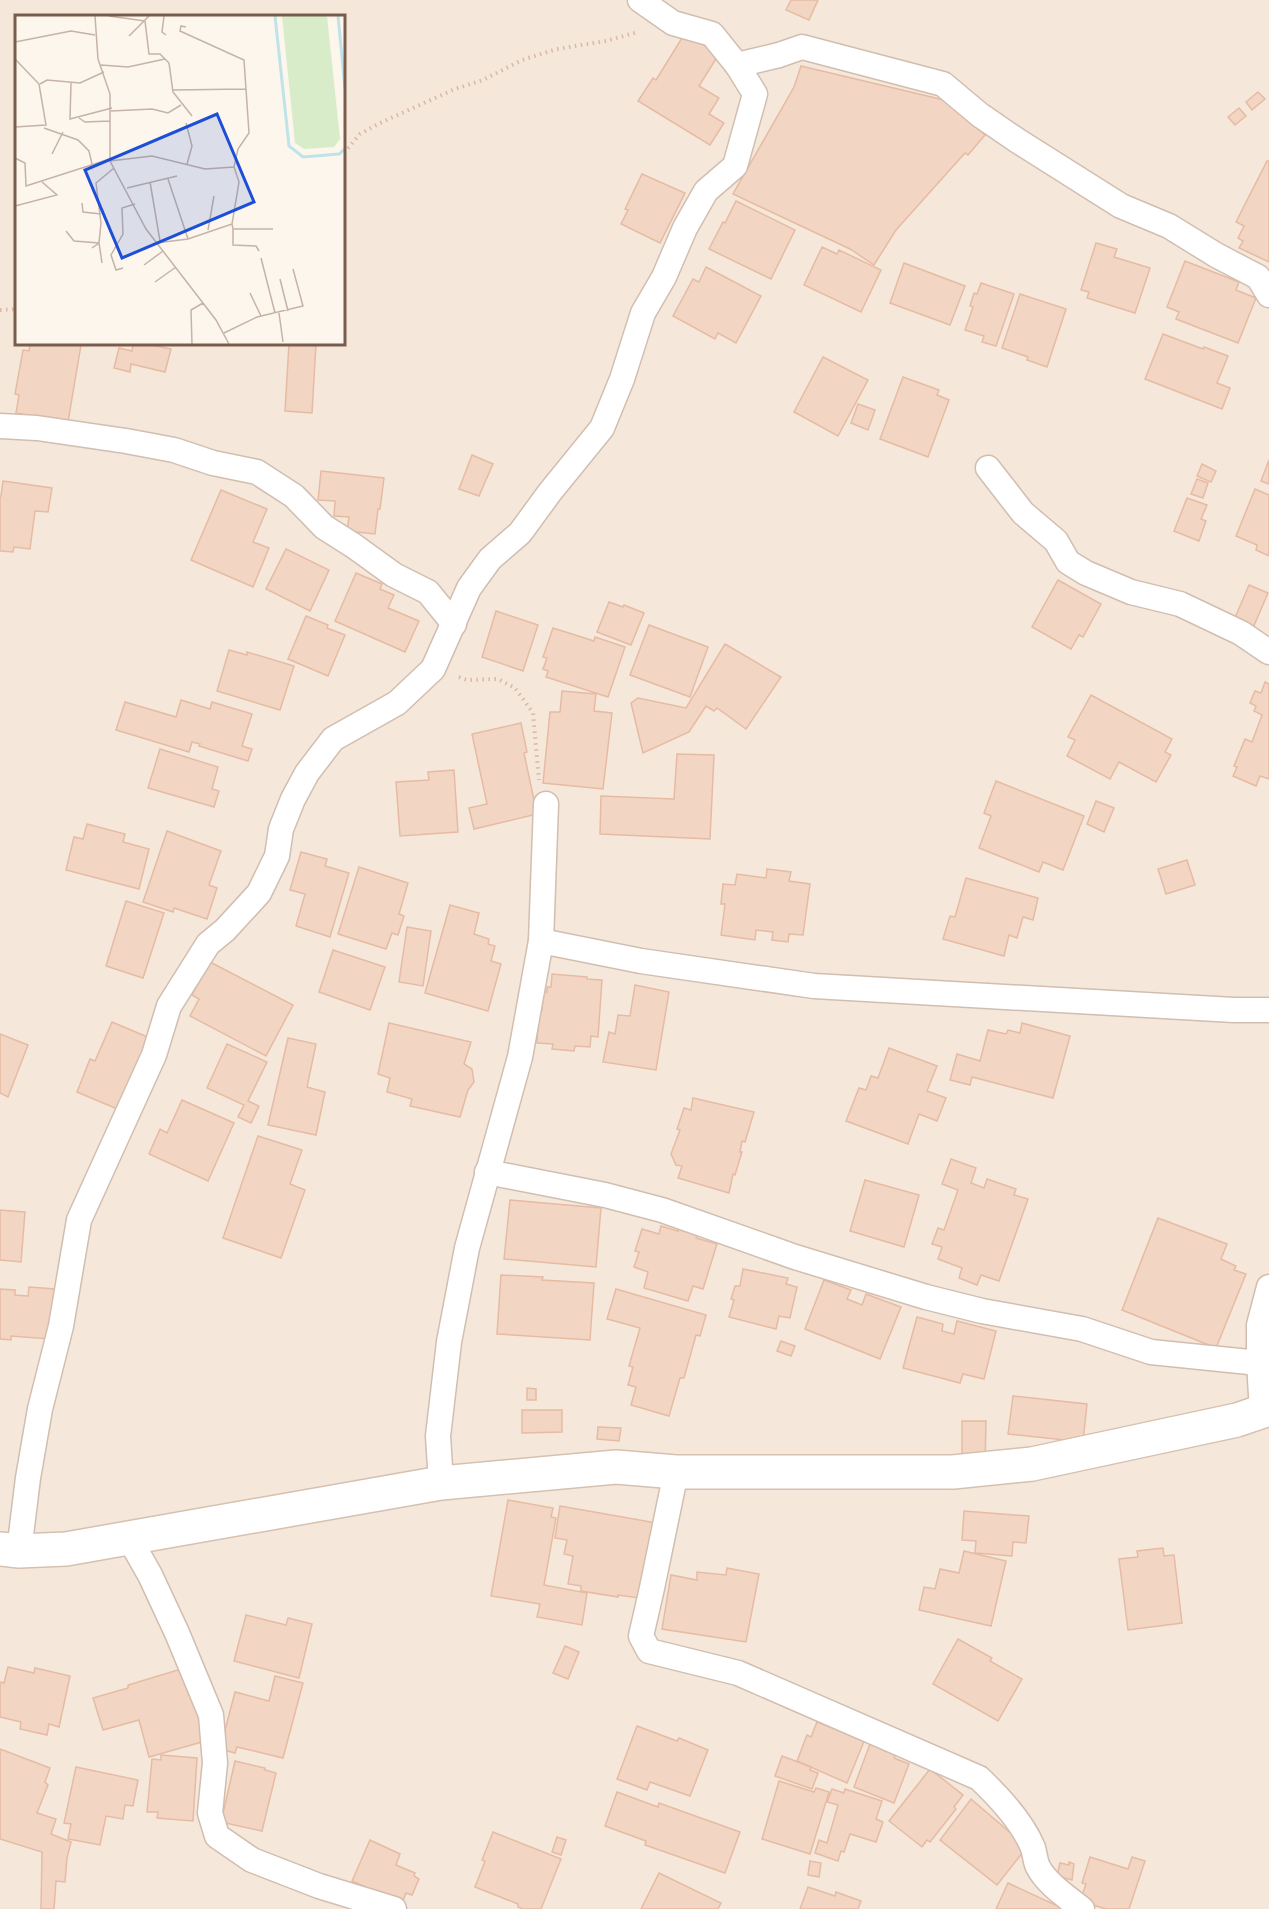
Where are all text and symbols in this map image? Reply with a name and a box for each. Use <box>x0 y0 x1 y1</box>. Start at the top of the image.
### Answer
inset map <box>15 15 345 345</box>

